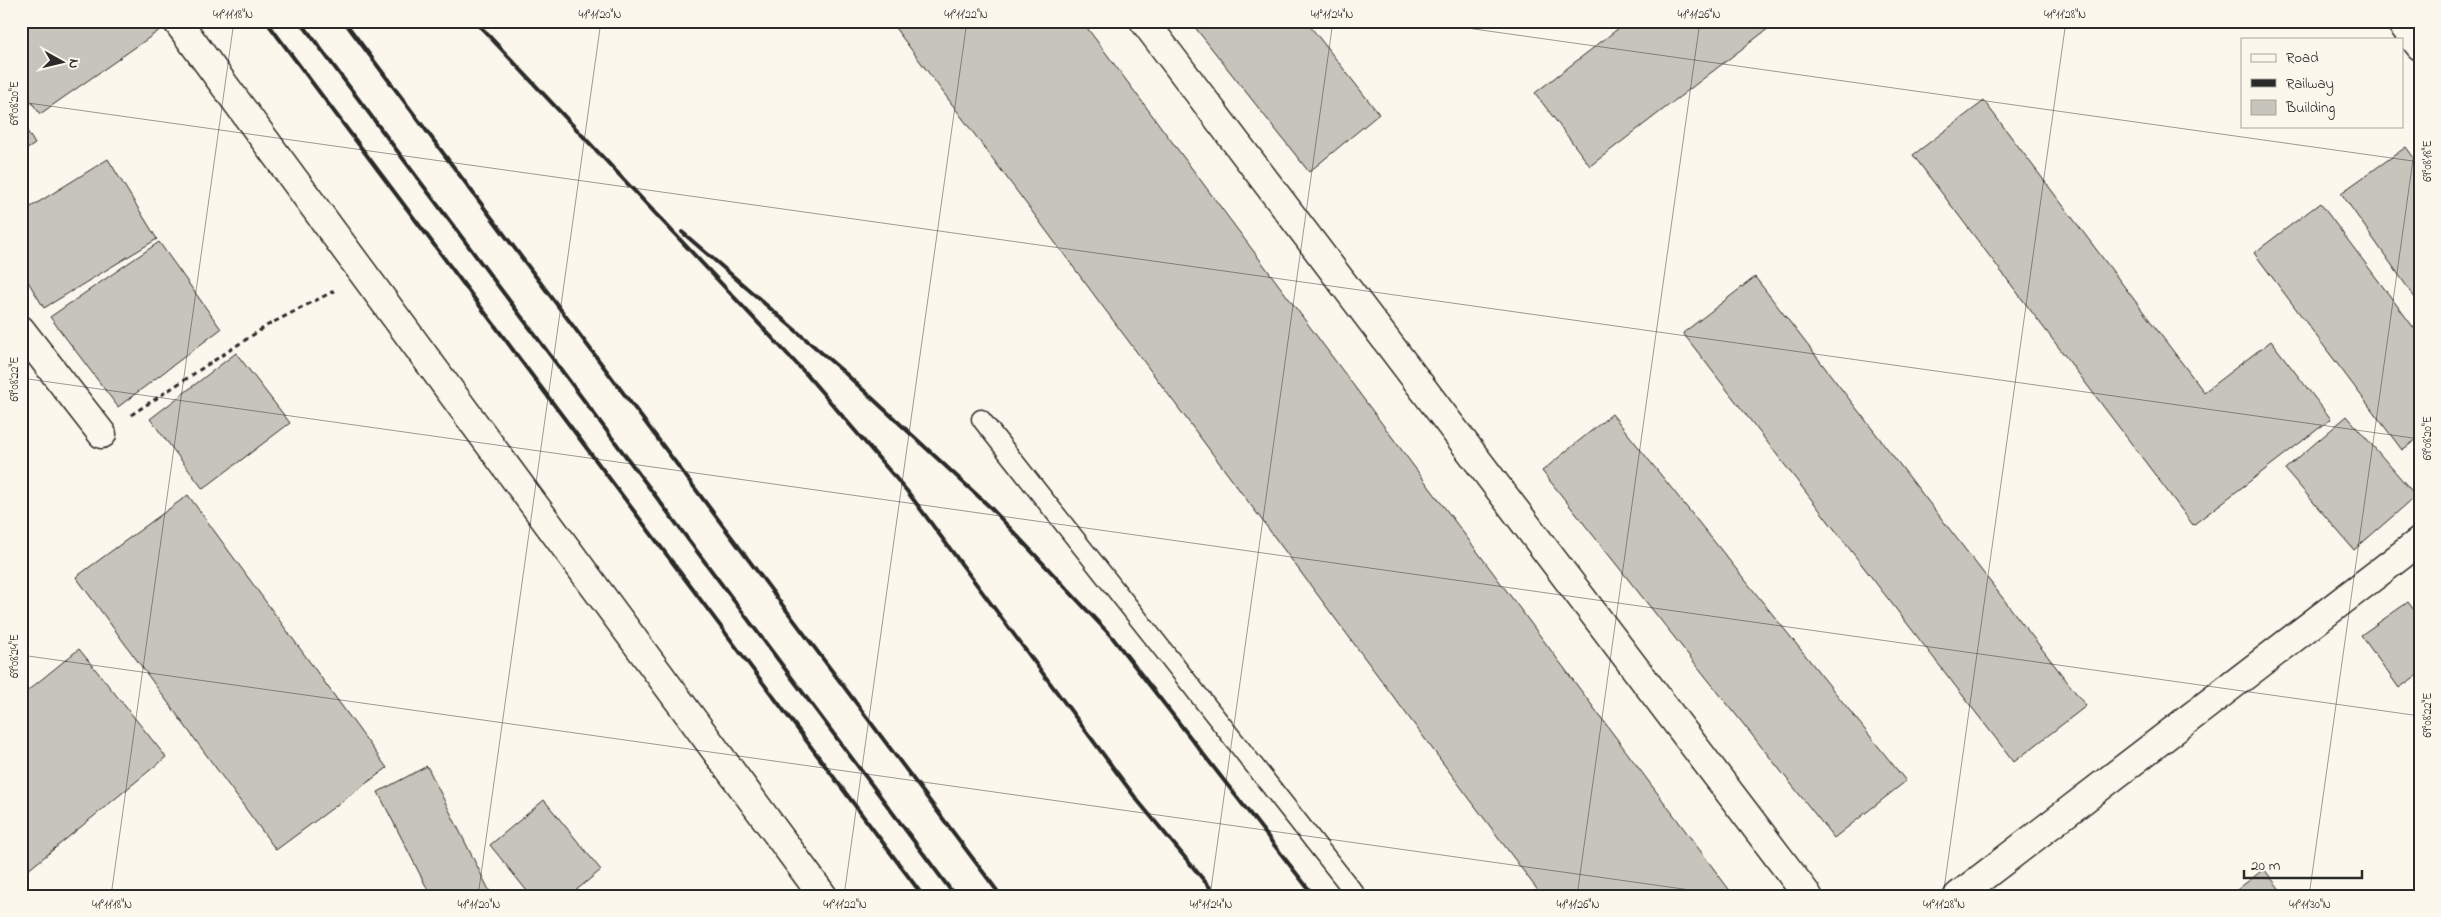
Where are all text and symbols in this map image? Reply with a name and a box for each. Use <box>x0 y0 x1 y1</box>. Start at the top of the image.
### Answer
text: 41°11'18"N <box>213 6 253 24</box>
text: 41°11'20"N <box>579 6 621 24</box>
text: 41°11'22"N <box>944 6 988 24</box>
text: 41°11'24"N <box>1311 6 1353 24</box>
text: 41°11'26"N <box>1677 6 1721 24</box>
text: 41°11'28"N <box>2044 6 2086 24</box>
north arrow <box>38 38 88 88</box>
legend <box>2241 38 2404 128</box>
text: Road <box>2286 47 2319 69</box>
text: N <box>62 57 84 70</box>
text: Railway <box>2286 73 2334 96</box>
text: 69°08'20"E <box>6 81 24 125</box>
text: Building <box>2285 97 2335 120</box>
text: 69°08'18"E <box>2419 140 2437 182</box>
text: 69°08'22"E <box>6 356 24 402</box>
text: 69°08'20"E <box>2419 416 2437 460</box>
text: 69°08'24"E <box>6 634 24 678</box>
text: 69°08'22"E <box>2419 692 2437 738</box>
scale bar <box>2244 847 2361 879</box>
text: 20 m <box>2251 855 2281 877</box>
text: 41°11'18"N <box>92 896 132 914</box>
text: 41°11'20"N <box>458 896 500 914</box>
text: 41°11'22"N <box>823 896 867 914</box>
text: 41°11'24"N <box>1190 896 1232 914</box>
text: 41°11'26"N <box>1556 896 1600 914</box>
text: 41°11'28"N <box>1923 896 1965 914</box>
text: 41°11'30"N <box>2289 896 2331 914</box>

